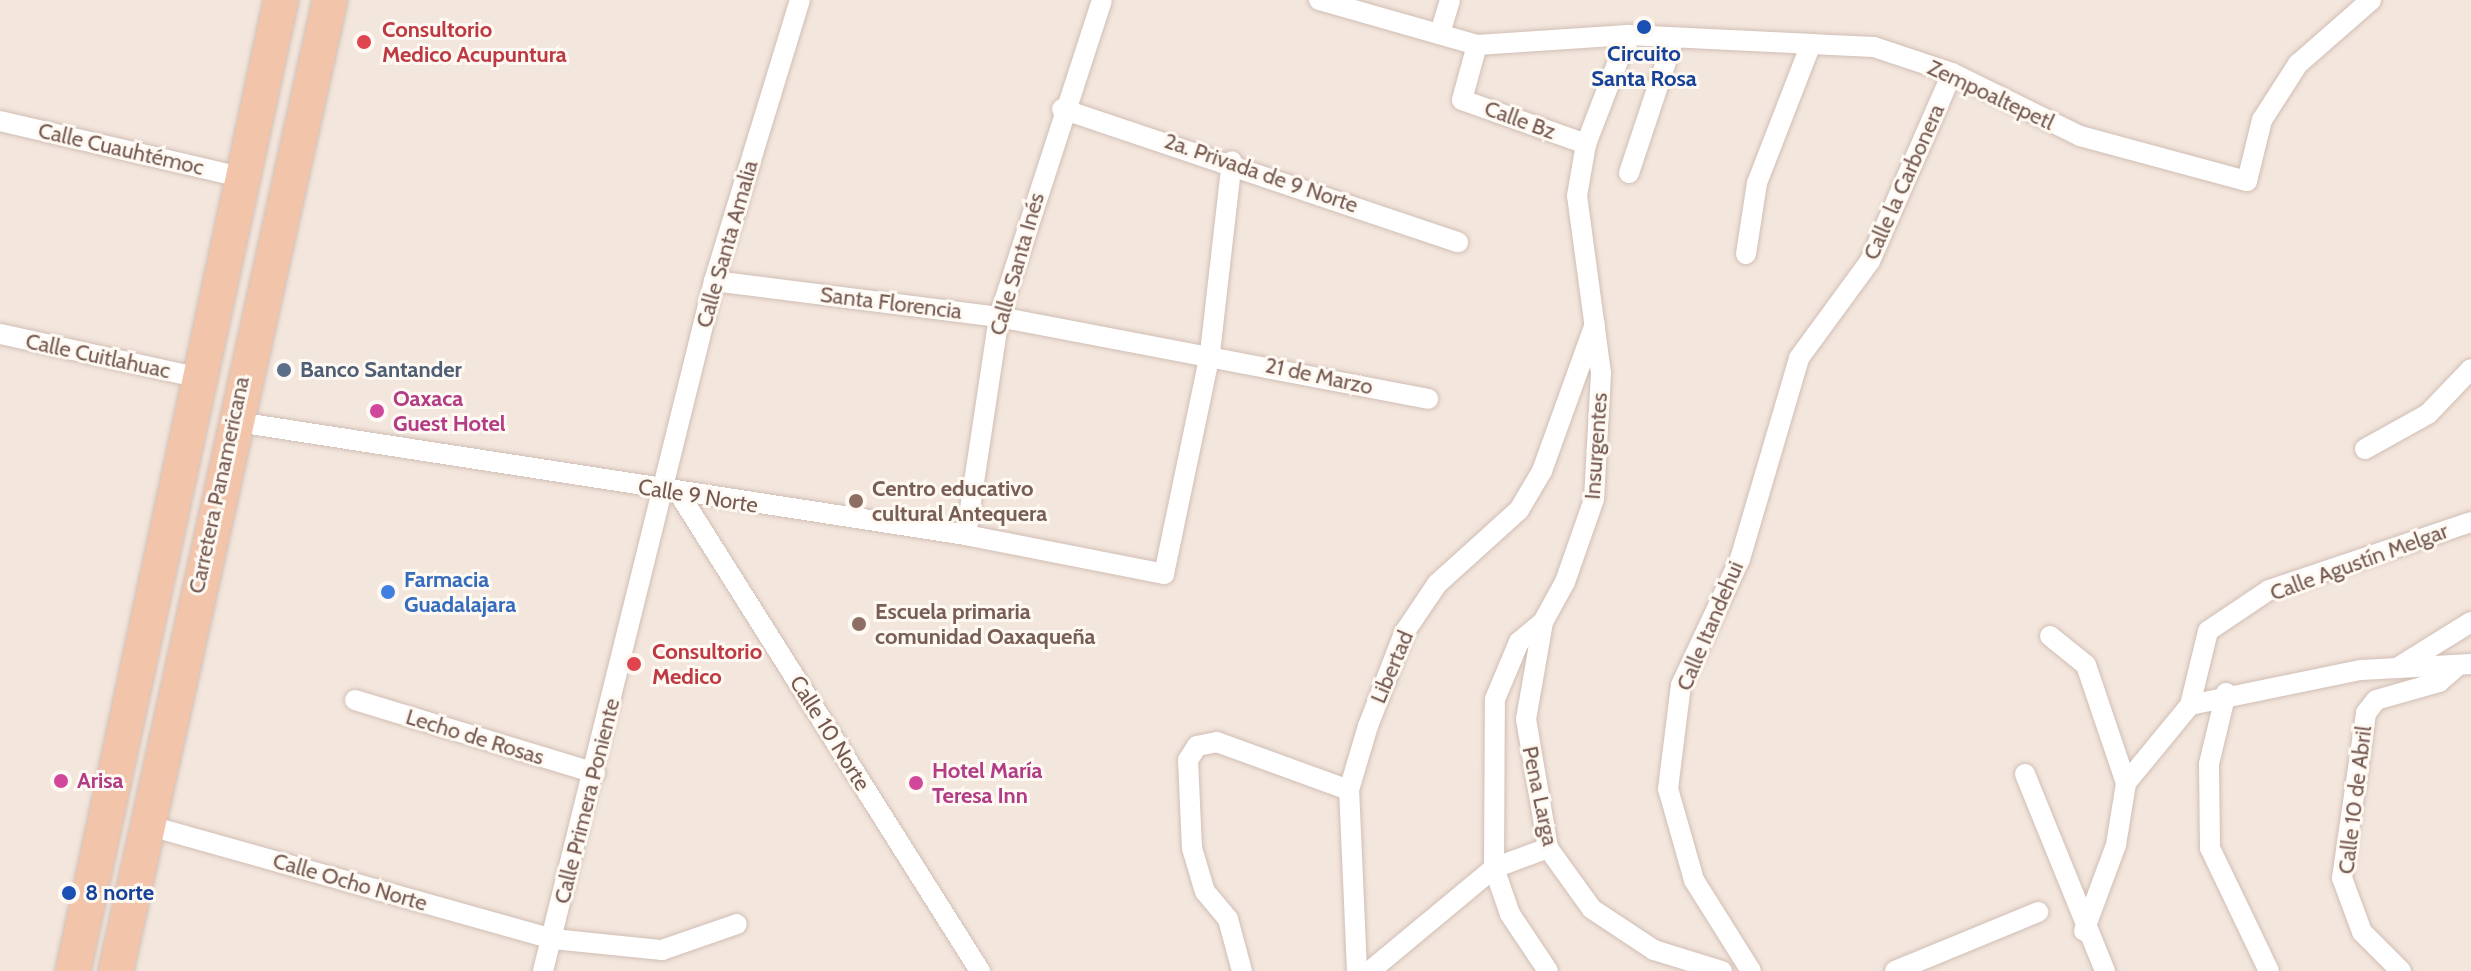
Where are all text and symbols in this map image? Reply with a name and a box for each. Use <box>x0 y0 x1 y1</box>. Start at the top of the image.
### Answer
place label: Consultorio Medico Acupuntura <box>382 16 567 68</box>
marker: Circuito Santa Rosa <box>1635 18 1653 36</box>
marker: Consultorio Medico Acupuntura <box>353 31 375 53</box>
place label: Circuito Santa Rosa <box>1591 40 1697 92</box>
street label: Zempoaltepetl <box>1923 54 2059 136</box>
street label: Calle Bz <box>1481 95 1559 145</box>
street label: Calle la Carbonera <box>1858 100 1950 264</box>
street label: Calle Cuauhtémoc <box>36 117 206 181</box>
street label: 2a. Privada de 9 Norte <box>1161 127 1361 219</box>
street label: Calle Santa Amalia <box>690 157 764 331</box>
street label: Calle Santa Inés <box>984 190 1050 338</box>
street label: Santa Florencia <box>819 281 963 325</box>
street label: Calle Cuitlahuac <box>23 328 173 384</box>
street label: 21 de Marzo <box>1263 352 1375 400</box>
place label: Banco Santander <box>300 357 462 383</box>
marker: Banco Santander <box>275 361 293 379</box>
street label: Carretera Panamericana <box>183 374 255 596</box>
place label: Oaxaca Guest Hotel <box>393 385 506 436</box>
street label: Insurgentes <box>1579 392 1613 500</box>
marker: Oaxaca Guest Hotel <box>368 402 386 420</box>
street label: Calle 9 Norte <box>636 474 760 518</box>
place label: Centro educativo cultural Antequera <box>872 475 1047 526</box>
marker: Centro educativo cultural Antequera <box>847 492 865 510</box>
street label: Calle Agustín Melgar <box>2266 518 2452 606</box>
street label: Calle Itandehui <box>1671 557 1749 695</box>
place label: Farmacia Guadalajara <box>404 566 516 618</box>
marker: Farmacia Guadalajara <box>379 583 397 601</box>
place label: Escuela primaria comunidad Oaxaqueña <box>875 598 1096 650</box>
marker: Escuela primaria comunidad Oaxaqueña <box>850 615 868 633</box>
street label: Libertad <box>1365 627 1419 707</box>
place label: Consultorio Medico <box>652 638 762 690</box>
marker: Consultorio Medico <box>623 653 645 675</box>
street label: Calle 10 Norte <box>784 671 876 795</box>
street label: Calle Primera Poniente <box>549 696 625 906</box>
street label: Lecho de Rosas <box>403 703 547 771</box>
street label: Calle 10 de Abril <box>2333 724 2377 876</box>
street label: Pena Larga <box>1517 744 1563 848</box>
place label: Hotel María Teresa Inn <box>932 757 1042 808</box>
place label: Arisa <box>77 768 124 794</box>
marker: Arisa <box>52 772 70 790</box>
marker: Hotel María Teresa Inn <box>907 774 925 792</box>
street label: Calle Ocho Norte <box>270 847 430 917</box>
place label: 8 norte <box>85 880 154 906</box>
marker: 8 norte <box>60 884 78 902</box>

